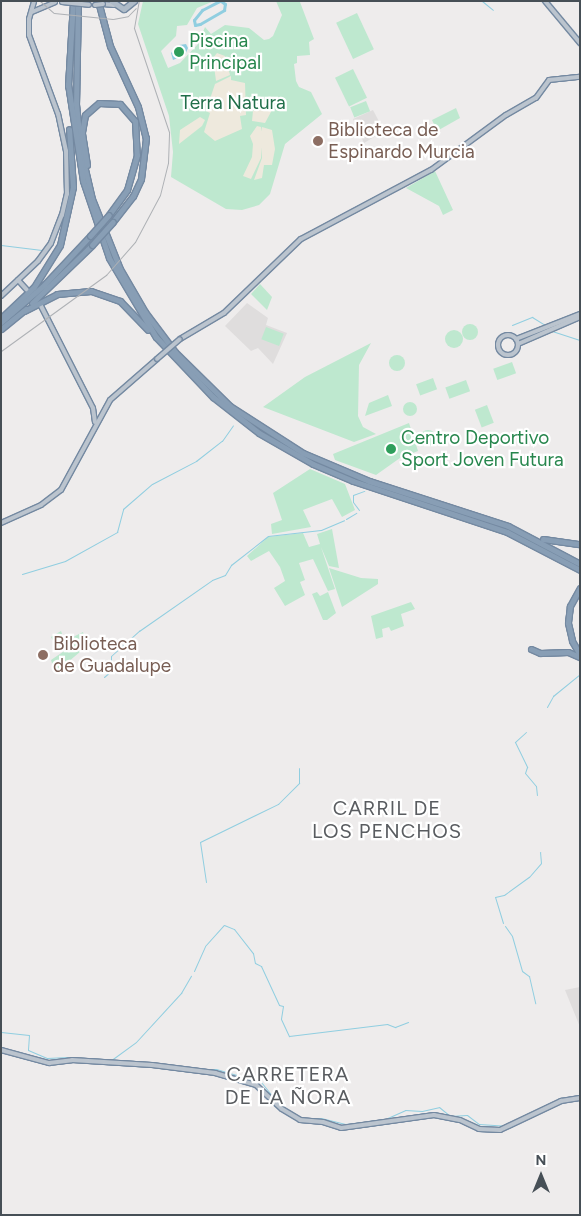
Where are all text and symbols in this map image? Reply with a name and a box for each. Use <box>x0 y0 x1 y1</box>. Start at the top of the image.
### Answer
place label: Piscina Principal <box>189 30 261 74</box>
marker: Piscina Principal <box>173 46 185 58</box>
park label: Terra Natura <box>180 92 286 114</box>
place label: Biblioteca de Espinardo Murcia <box>328 119 475 163</box>
marker: Biblioteca de Espinardo Murcia <box>312 135 324 147</box>
place label: Centro Deportivo Sport Joven Futura <box>401 427 564 471</box>
marker: Centro Deportivo Sport Joven Futura <box>385 443 397 455</box>
place label: Biblioteca de Guadalupe <box>53 633 171 677</box>
marker: Biblioteca de Guadalupe <box>37 649 49 661</box>
district label: CARRIL DE LOS PENCHOS <box>311 796 463 843</box>
district label: CARRETERA DE LA ÑORA <box>223 1062 353 1109</box>
north arrow <box>516 1151 566 1201</box>
text: N <box>536 1152 546 1169</box>

